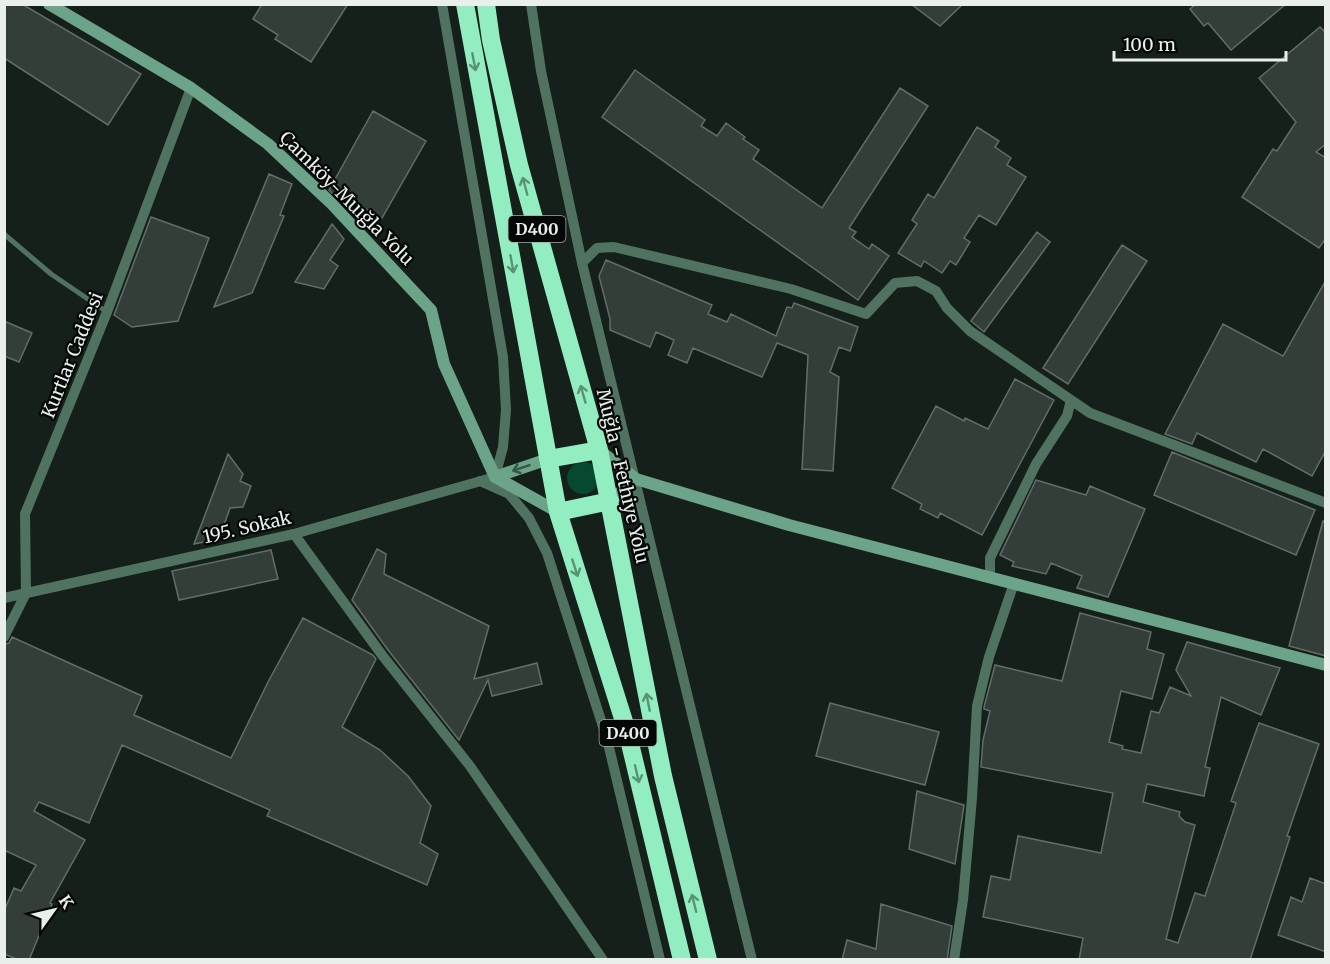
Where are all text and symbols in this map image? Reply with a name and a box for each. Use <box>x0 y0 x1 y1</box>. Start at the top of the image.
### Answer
scale bar <box>1114 24 1286 62</box>
text: 100 m <box>1123 33 1176 56</box>
one-way arrow <box>469 52 480 72</box>
street label: Çamköy-Muığla Yolu <box>275 126 419 270</box>
one-way arrow <box>519 177 530 196</box>
road number: D400 <box>508 216 566 242</box>
one-way arrow <box>507 253 518 273</box>
street label: Kurtlar Caddesi <box>36 288 108 421</box>
one-way arrow <box>577 385 589 404</box>
street label: Muğla - Fethiye Yolu <box>592 386 654 566</box>
one-way arrow <box>513 463 531 474</box>
street label: 195. Sokak <box>201 506 294 548</box>
one-way arrow <box>571 558 582 577</box>
one-way arrow <box>642 693 653 712</box>
road number: D400 <box>600 720 656 746</box>
one-way arrow <box>632 765 644 784</box>
north arrow <box>24 880 84 940</box>
text: K <box>55 891 78 912</box>
one-way arrow <box>687 893 699 912</box>

